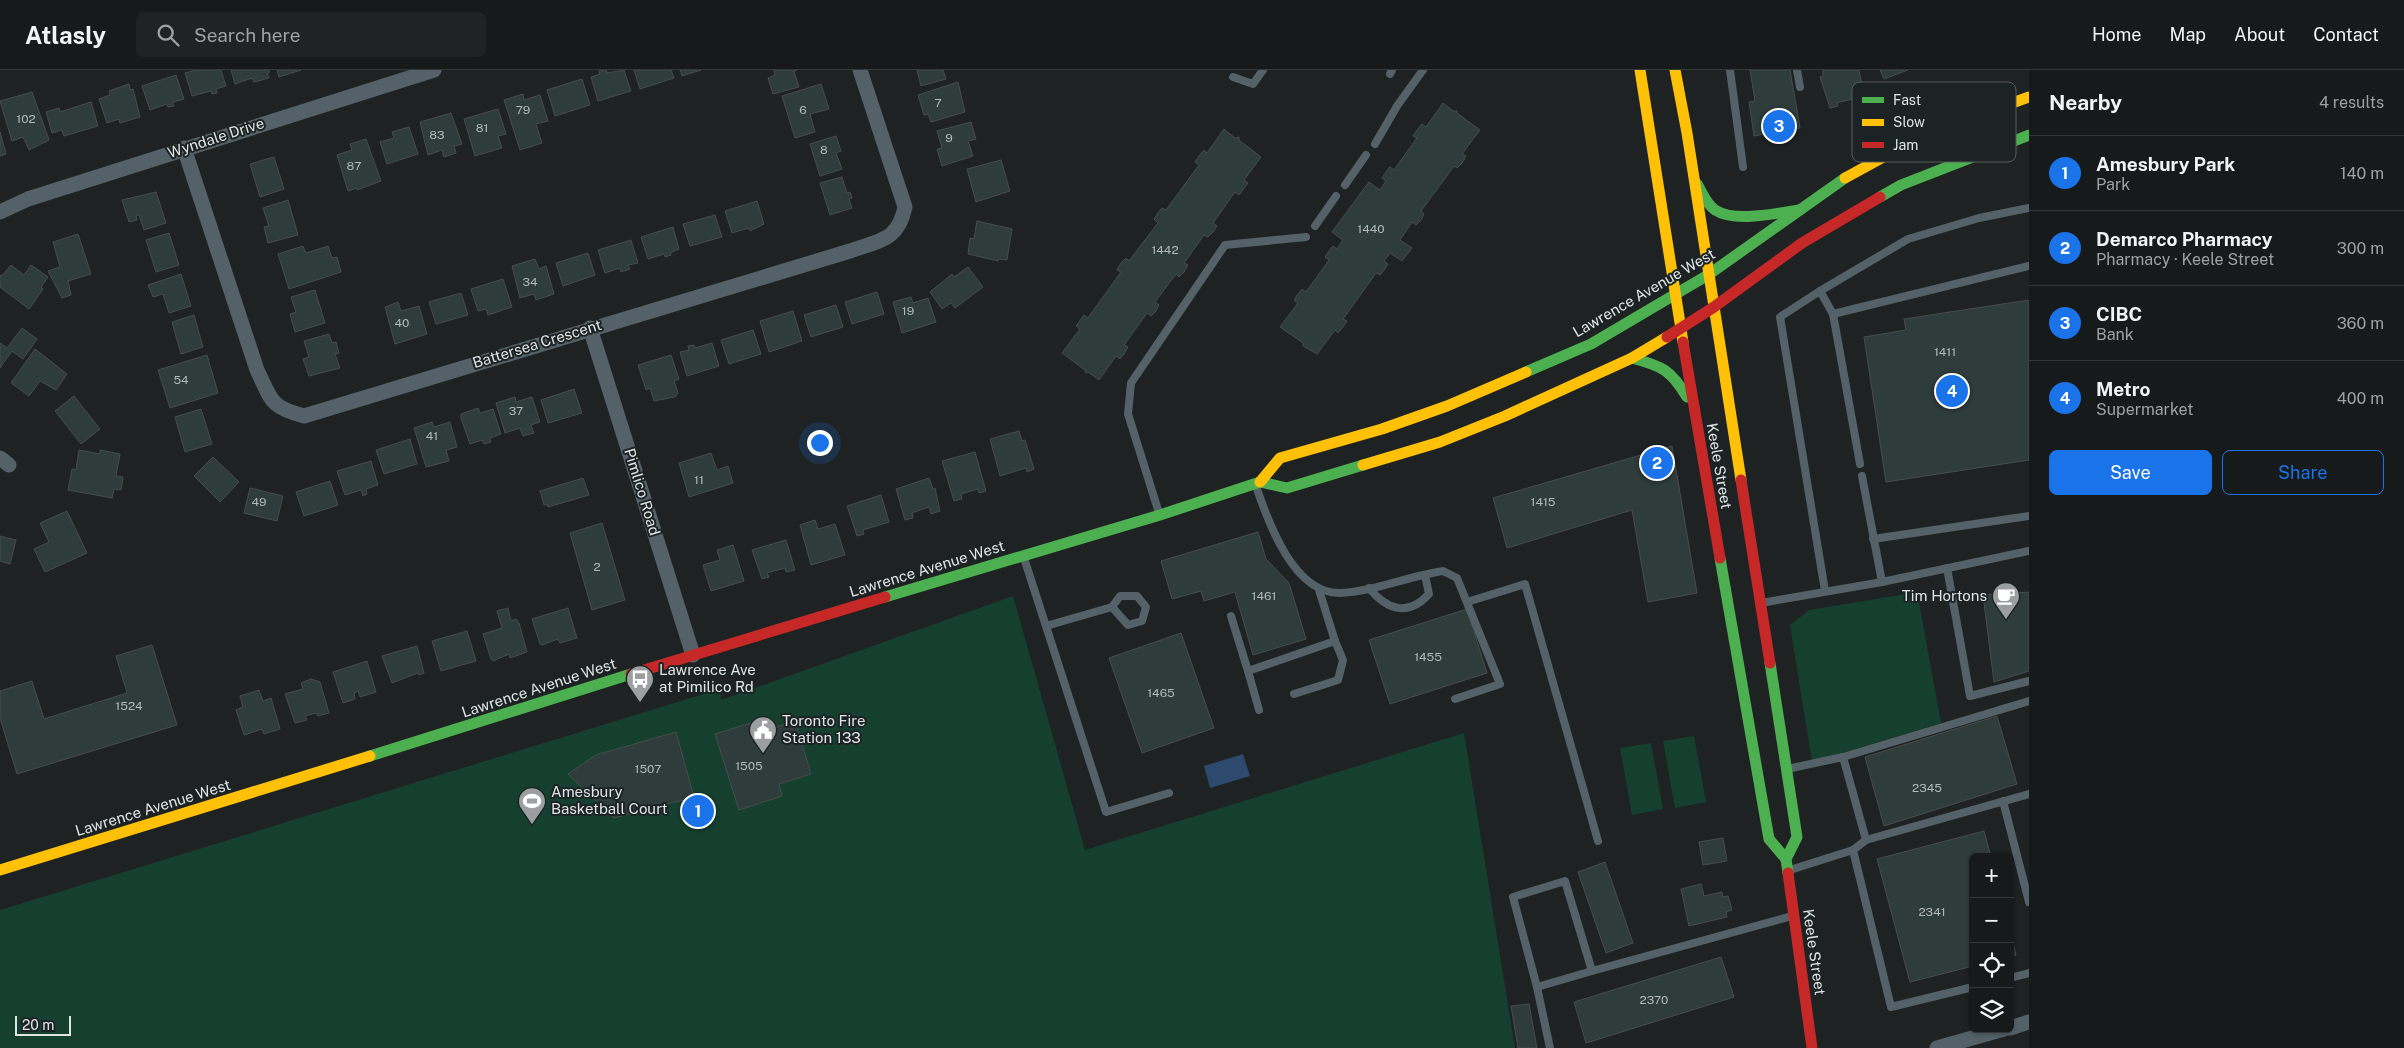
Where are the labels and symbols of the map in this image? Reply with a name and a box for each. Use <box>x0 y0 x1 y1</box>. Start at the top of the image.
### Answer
legend <box>1852 82 2016 162</box>
text: Fast <box>1893 92 1921 108</box>
house number: 7 <box>934 96 942 110</box>
house number: 79 <box>516 103 530 117</box>
house number: 6 <box>799 103 807 117</box>
pin: 3 <box>1763 107 1795 145</box>
house number: 102 <box>16 112 36 126</box>
street label: Wyndale Drive <box>166 114 266 161</box>
text: Slow <box>1893 114 1925 130</box>
house number: 81 <box>476 121 488 135</box>
house number: 83 <box>429 128 445 142</box>
house number: 9 <box>945 131 953 145</box>
text: Jam <box>1893 137 1918 153</box>
house number: 8 <box>820 143 828 157</box>
house number: 87 <box>347 159 361 173</box>
house number: 1440 <box>1357 222 1385 236</box>
house number: 1442 <box>1151 243 1179 257</box>
street label: Lawrence Avenue West <box>1570 245 1718 340</box>
house number: 34 <box>522 275 538 289</box>
house number: 19 <box>902 304 914 318</box>
house number: 40 <box>395 316 409 330</box>
street label: Battersea Crescent <box>470 316 604 371</box>
house number: 1411 <box>1934 345 1956 359</box>
pin: 4 <box>1936 372 1968 410</box>
house number: 54 <box>173 373 189 387</box>
house number: 37 <box>509 404 523 418</box>
street label: Keele Street <box>1704 422 1735 510</box>
house number: 41 <box>426 429 438 443</box>
your location <box>807 430 833 456</box>
pin: 2 <box>1641 444 1673 482</box>
street label: Pimlico Road <box>621 446 664 537</box>
house number: 11 <box>694 473 704 487</box>
house number: 49 <box>251 495 267 509</box>
house number: 1415 <box>1531 495 1556 509</box>
street label: Lawrence Avenue West <box>847 537 1007 600</box>
house number: 2 <box>593 560 601 574</box>
cafe icon: Tim Hortons <box>1991 581 2021 620</box>
place label: Tim Hortons <box>1902 587 1987 604</box>
house number: 1461 <box>1252 589 1276 603</box>
house number: 1455 <box>1414 650 1442 664</box>
street label: Lawrence Avenue West <box>460 654 618 721</box>
place label: Lawrence Ave at Pimilico Rd <box>659 661 756 695</box>
bus stop icon: Lawrence Ave at Pimilico Rd <box>625 664 655 703</box>
house number: 1465 <box>1147 686 1175 700</box>
house number: 1524 <box>115 699 143 713</box>
place label: Toronto Fire Station 133 <box>782 712 866 746</box>
public building icon: Toronto Fire Station 133 <box>748 715 778 754</box>
house number: 1505 <box>735 759 763 773</box>
house number: 1507 <box>635 762 661 776</box>
street label: Lawrence Avenue West <box>73 776 233 839</box>
house number: 2345 <box>1912 781 1942 795</box>
place label: Amesbury Basketball Court <box>551 783 668 817</box>
sports icon: Amesbury Basketball Court <box>517 786 547 825</box>
pin: 1 <box>682 792 714 830</box>
house number: 2341 <box>1918 905 1946 919</box>
street label: Keele Street <box>1800 908 1829 996</box>
house number: 2370 <box>1640 993 1668 1007</box>
scale bar <box>15 1013 71 1036</box>

